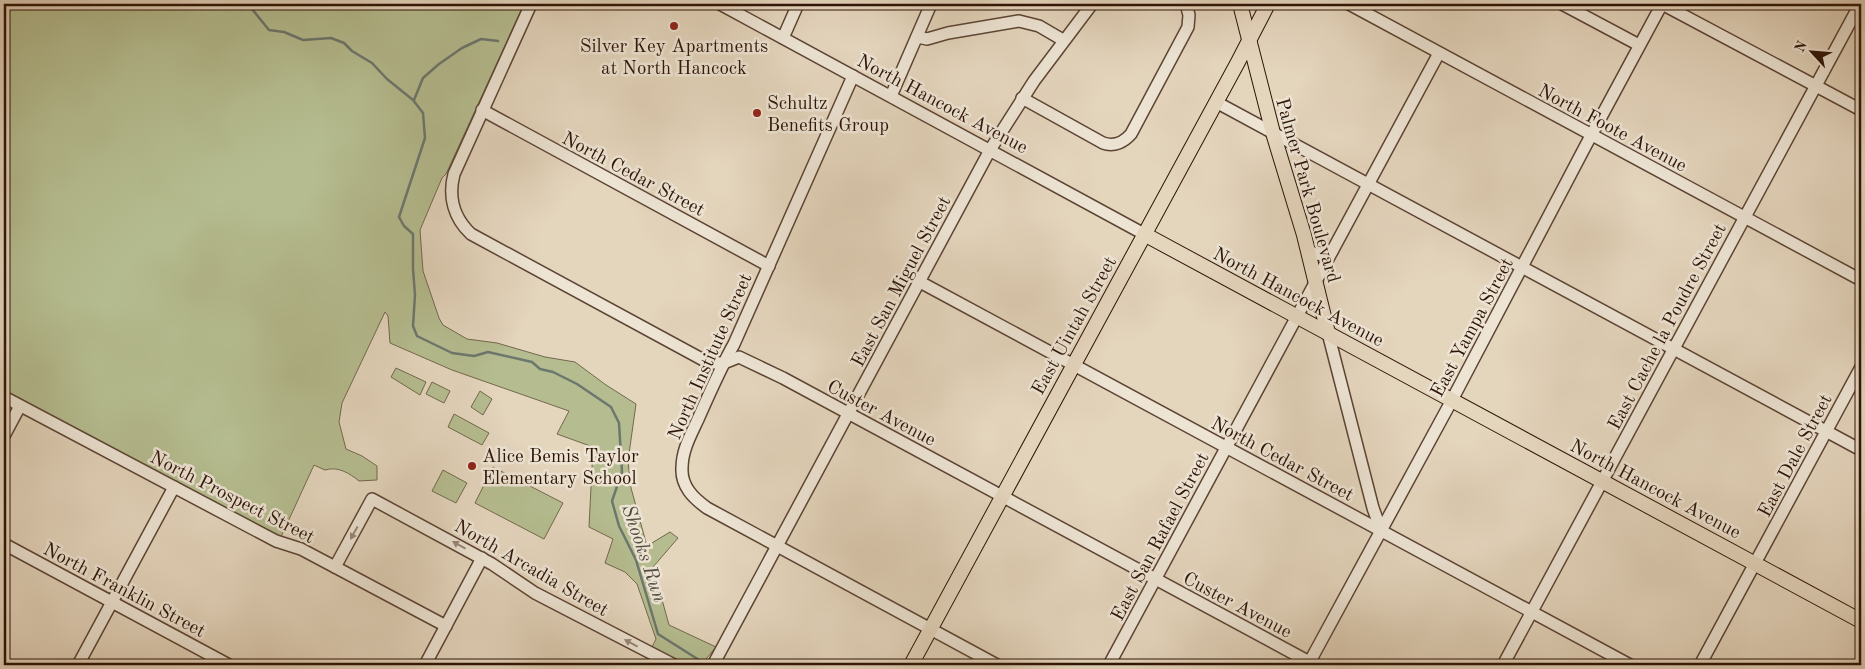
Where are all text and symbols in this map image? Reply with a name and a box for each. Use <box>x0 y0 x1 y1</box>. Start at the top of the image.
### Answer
marker: Silver Key Apartments at North Hancock <box>668 20 680 32</box>
north arrow <box>1788 28 1838 78</box>
place label: Silver Key Apartments at North Hancock <box>580 38 768 79</box>
text: N <box>1793 39 1810 55</box>
street label: North Hancock Avenue <box>853 52 1030 158</box>
street label: North Foote Avenue <box>1534 82 1689 176</box>
place label: Schultz Benefits Group <box>767 95 889 136</box>
street label: Palmer Park Boulevard <box>1271 96 1342 285</box>
marker: Schultz Benefits Group <box>751 107 763 119</box>
street label: North Cedar Street <box>558 130 707 221</box>
street label: East San Miguel Street <box>849 194 955 371</box>
street label: East Cache la Poudre Street <box>1606 221 1731 434</box>
street label: North Hancock Avenue <box>1209 245 1386 351</box>
street label: East Uintah Street <box>1029 254 1121 399</box>
street label: East Yampa Street <box>1429 255 1518 401</box>
street label: North Institute Street <box>666 271 757 443</box>
street label: Custer Avenue <box>823 378 938 451</box>
street label: East Dale Street <box>1756 391 1837 521</box>
street label: North Cedar Street <box>1207 415 1356 506</box>
street label: North Hancock Avenue <box>1566 437 1743 543</box>
place label: Alice Bemis Taylor Elementary School <box>482 448 639 489</box>
street label: North Prospect Street <box>147 449 317 548</box>
street label: East San Rafael Street <box>1109 450 1214 624</box>
marker: Alice Bemis Taylor Elementary School <box>466 460 478 472</box>
water label: Shooks Run <box>617 502 669 605</box>
street label: North Arcadia Street <box>451 517 611 621</box>
one-way arrow <box>349 526 358 540</box>
street label: North Franklin Street <box>40 540 208 642</box>
one-way arrow <box>453 541 466 550</box>
street label: Custer Avenue <box>1179 570 1294 643</box>
one-way arrow <box>624 639 638 647</box>

